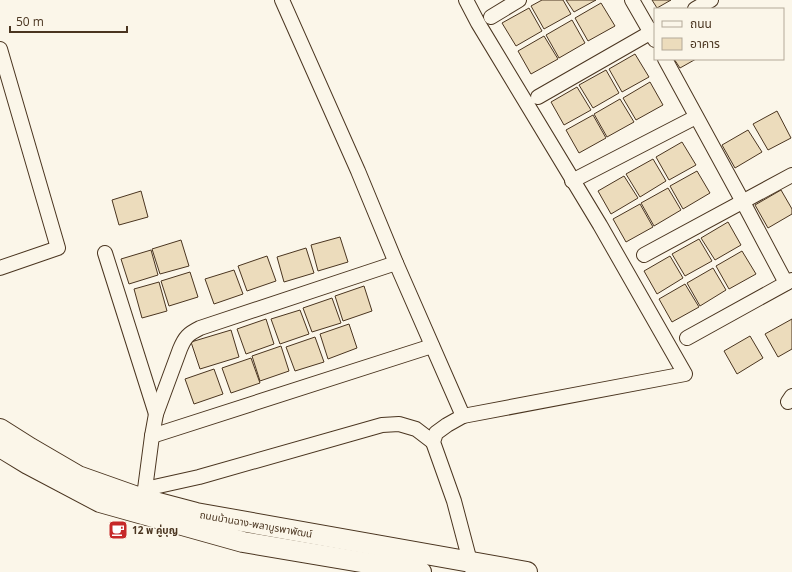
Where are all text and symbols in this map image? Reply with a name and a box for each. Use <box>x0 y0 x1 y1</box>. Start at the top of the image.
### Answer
scale bar <box>10 8 127 34</box>
legend <box>654 8 784 60</box>
text: 50 m <box>16 13 44 30</box>
text: ถนน <box>690 15 712 32</box>
text: อาคาร <box>690 35 720 52</box>
street label: ถนนบ้านฉาง-พลาบูรพาพัฒน์ <box>199 507 313 541</box>
cafe icon: 12 พ คู่บุญ <box>107 519 129 541</box>
place label: 12 พ คู่บุญ <box>132 523 178 537</box>

